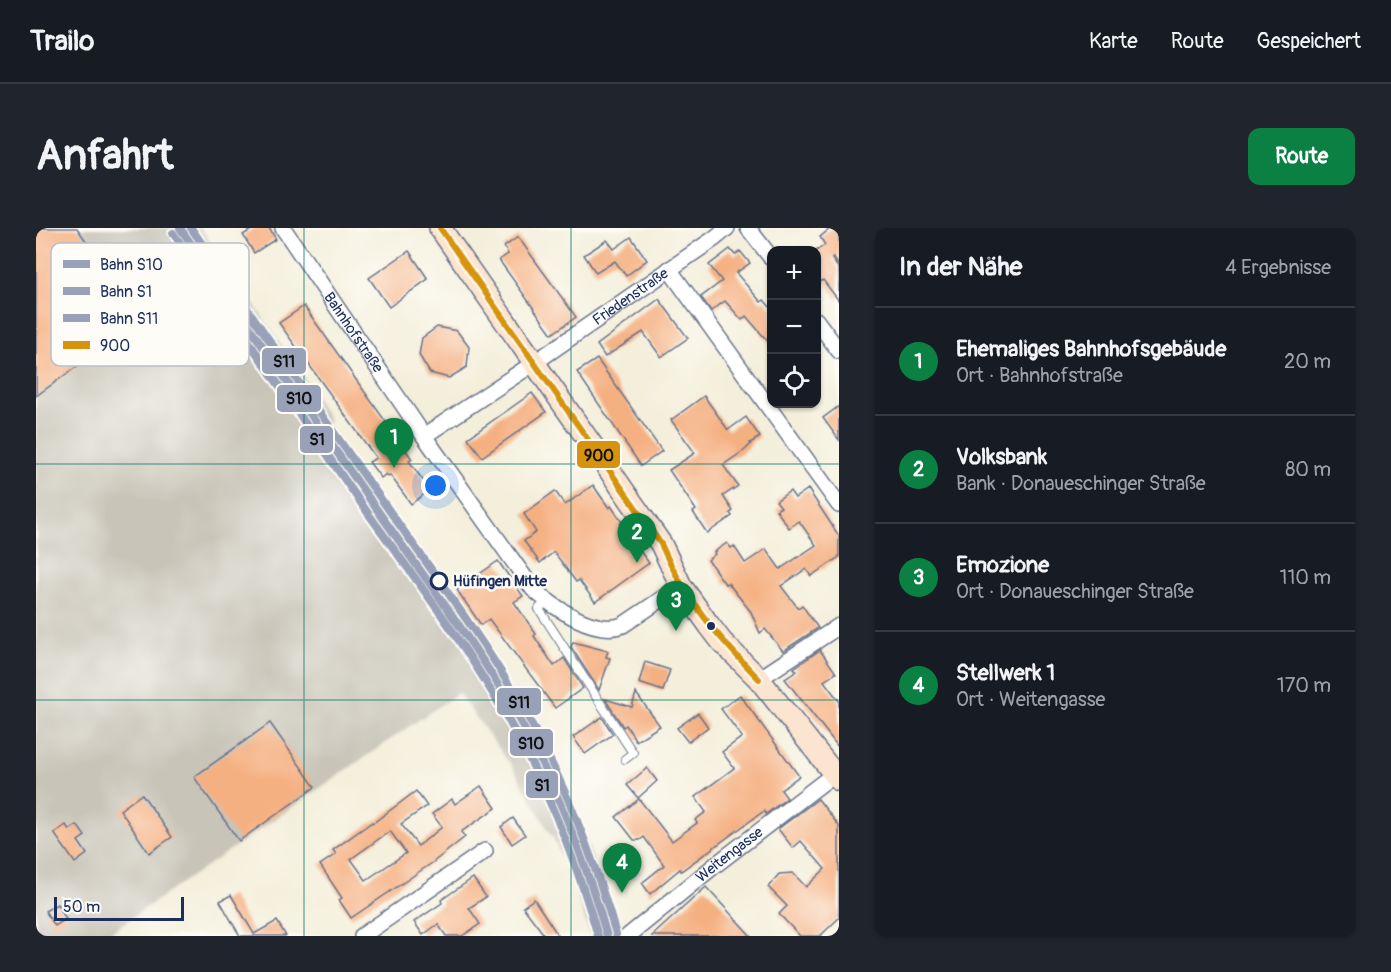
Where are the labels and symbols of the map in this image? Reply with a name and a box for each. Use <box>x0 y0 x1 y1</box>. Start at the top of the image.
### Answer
legend <box>51 243 249 366</box>
text: Bahn S10 <box>100 255 163 275</box>
street label: Friedenstraße <box>589 263 672 329</box>
text: Bahn S1 <box>100 282 152 302</box>
street label: Bahnhofstraße <box>320 289 388 377</box>
text: Bahn S11 <box>100 309 158 329</box>
text: 900 <box>100 336 130 356</box>
line badge: S11 <box>261 347 307 375</box>
text: S11 <box>273 352 295 372</box>
line badge: S10 <box>276 384 322 413</box>
text: S10 <box>286 389 312 409</box>
pin: 1 <box>374 418 414 468</box>
line badge: S1 <box>299 425 334 454</box>
text: S1 <box>309 430 325 450</box>
line badge: 900 <box>576 440 621 469</box>
text: 900 <box>584 446 614 466</box>
your location <box>421 471 450 500</box>
pin: 2 <box>618 514 656 563</box>
marker: Hüfingen Mitte <box>430 572 448 590</box>
place label: Hüfingen Mitte <box>453 572 547 591</box>
pin: 3 <box>656 582 696 631</box>
unlabelled marker <box>705 620 717 632</box>
line badge: S11 <box>496 687 542 716</box>
text: S11 <box>508 693 530 713</box>
line badge: S10 <box>509 728 554 757</box>
text: S10 <box>518 734 544 754</box>
line badge: S1 <box>525 770 559 799</box>
text: S1 <box>534 776 550 796</box>
street label: Weitengasse <box>692 822 767 887</box>
pin: 4 <box>602 844 642 893</box>
scale bar <box>54 894 184 922</box>

